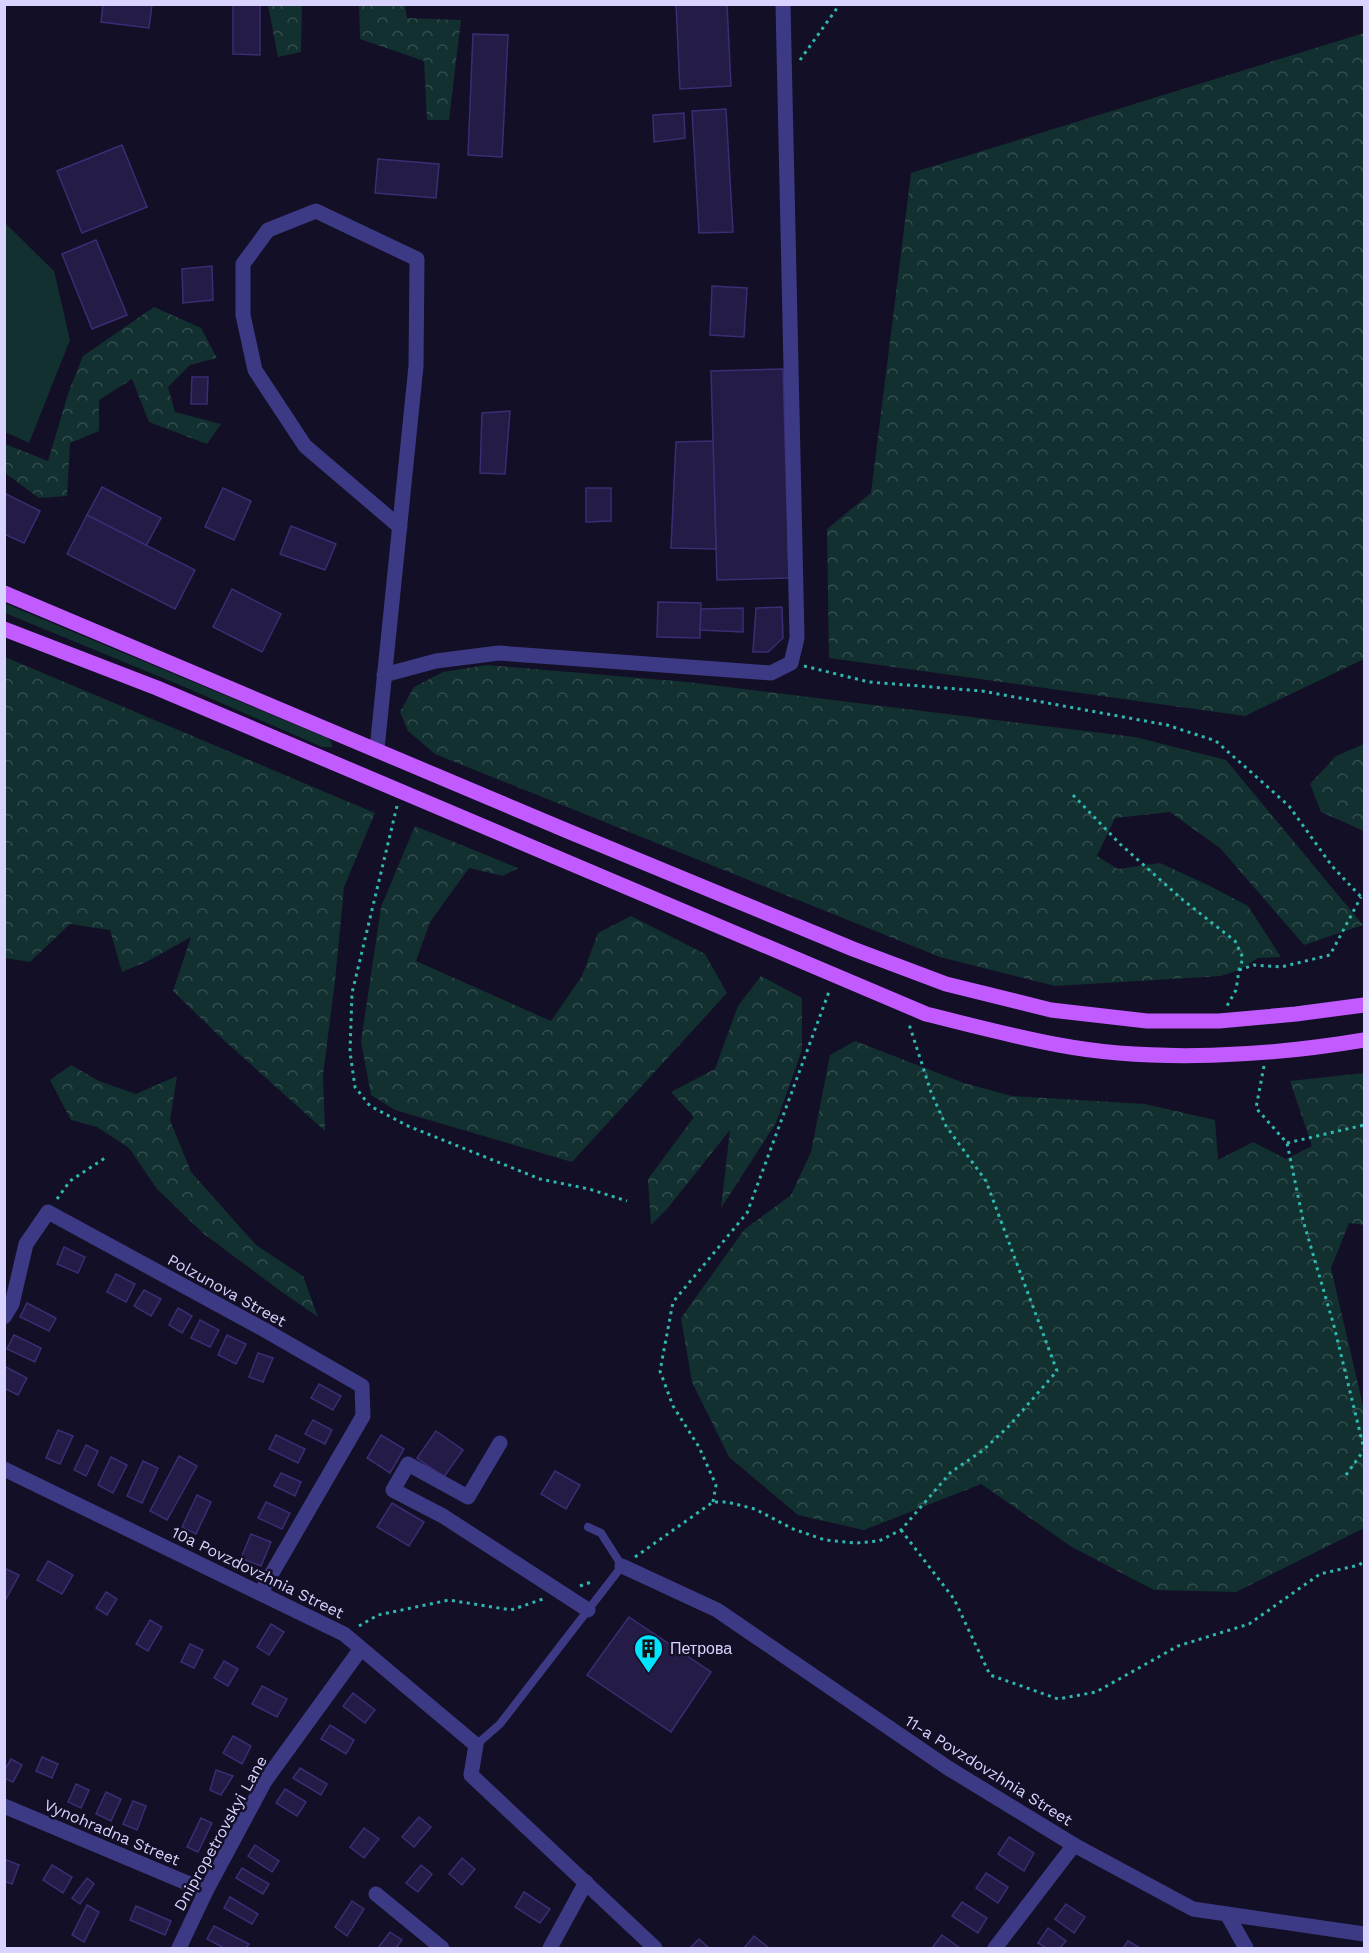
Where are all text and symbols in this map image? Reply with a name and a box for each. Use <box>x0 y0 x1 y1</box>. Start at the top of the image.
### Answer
street label: Polzunova Street <box>164 1250 290 1331</box>
street label: 10a Povzdovzhnia Street <box>169 1522 347 1623</box>
building icon: Петрова <box>633 1632 665 1674</box>
place label: Петрова <box>670 1639 732 1658</box>
street label: 11-a Povzdovzhnia Street <box>902 1711 1076 1830</box>
street label: Dnipropetrovskyi Lane <box>170 1752 271 1914</box>
street label: Vynohradna Street <box>41 1795 183 1870</box>

